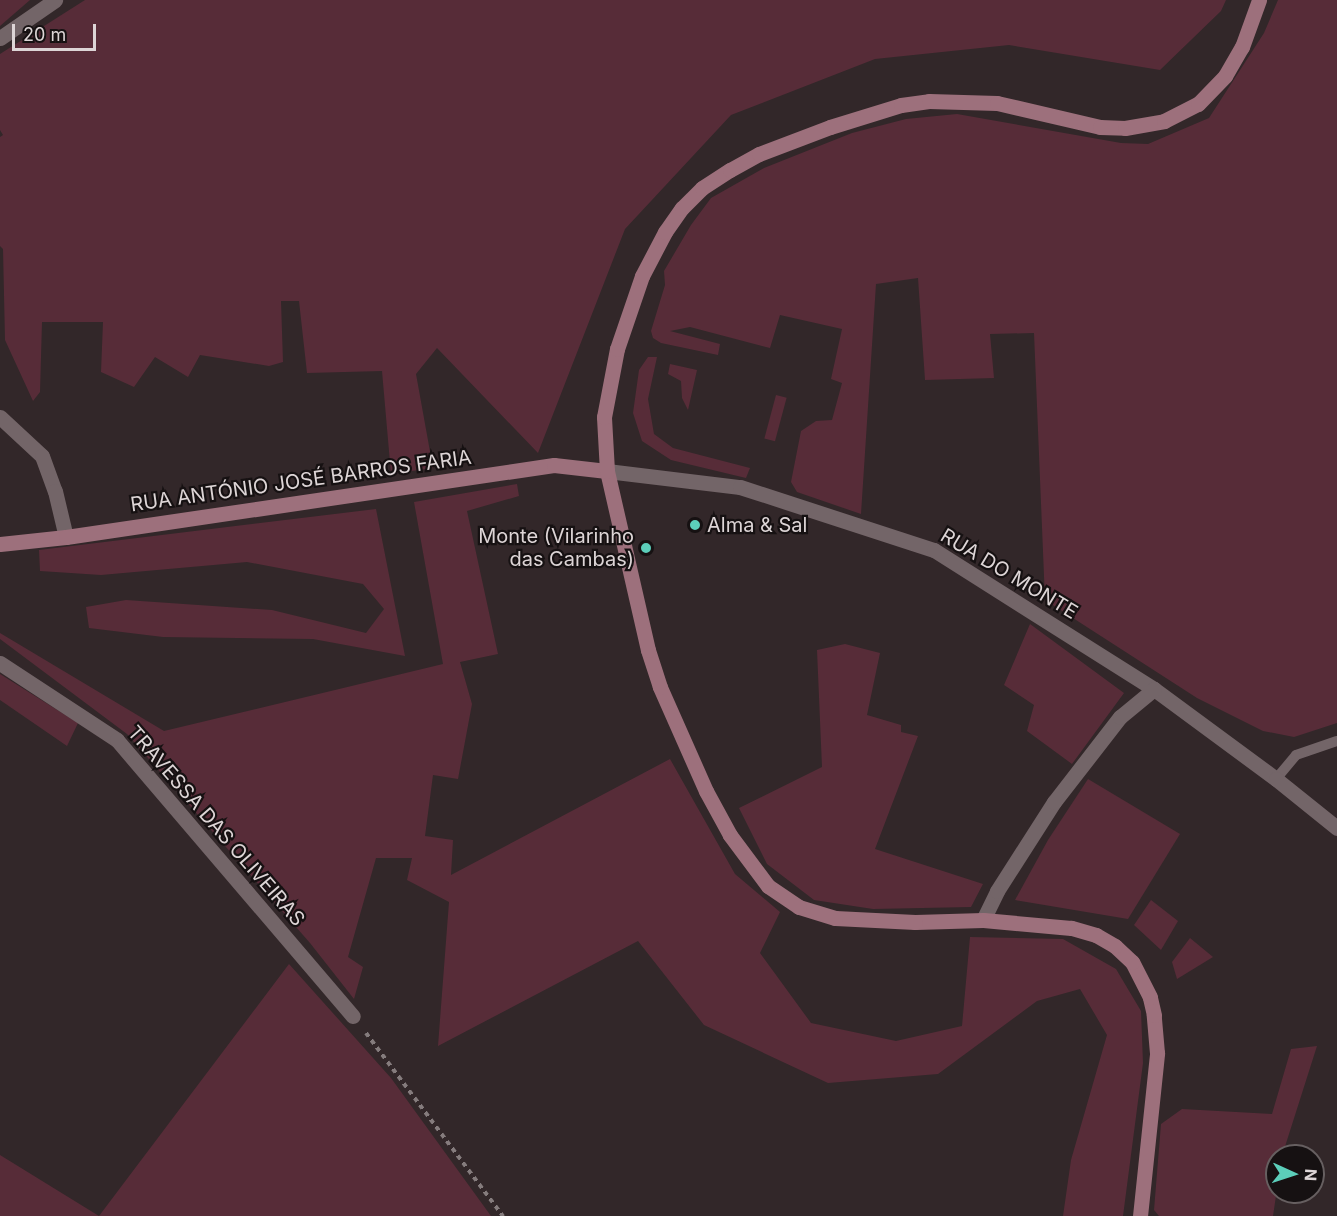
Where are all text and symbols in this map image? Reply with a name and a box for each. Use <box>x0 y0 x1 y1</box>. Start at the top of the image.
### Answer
scale bar <box>15 12 99 50</box>
text: 20 m <box>23 24 66 45</box>
street label: RUA ANTÓNIO JOSÉ BARROS FARIA <box>129 445 473 517</box>
place label: Alma & Sal <box>707 513 807 537</box>
marker: Alma & Sal <box>688 518 702 532</box>
place label: Monte (Vilarinho das Cambas) <box>478 524 634 571</box>
street label: RUA DO MONTE <box>936 524 1082 624</box>
marker: Monte (Vilarinho das Cambas) <box>639 541 653 555</box>
street label: TRAVESSA DAS OLIVEIRAS <box>122 721 310 931</box>
north arrow <box>1265 1144 1325 1204</box>
text: N <box>1301 1168 1321 1181</box>

